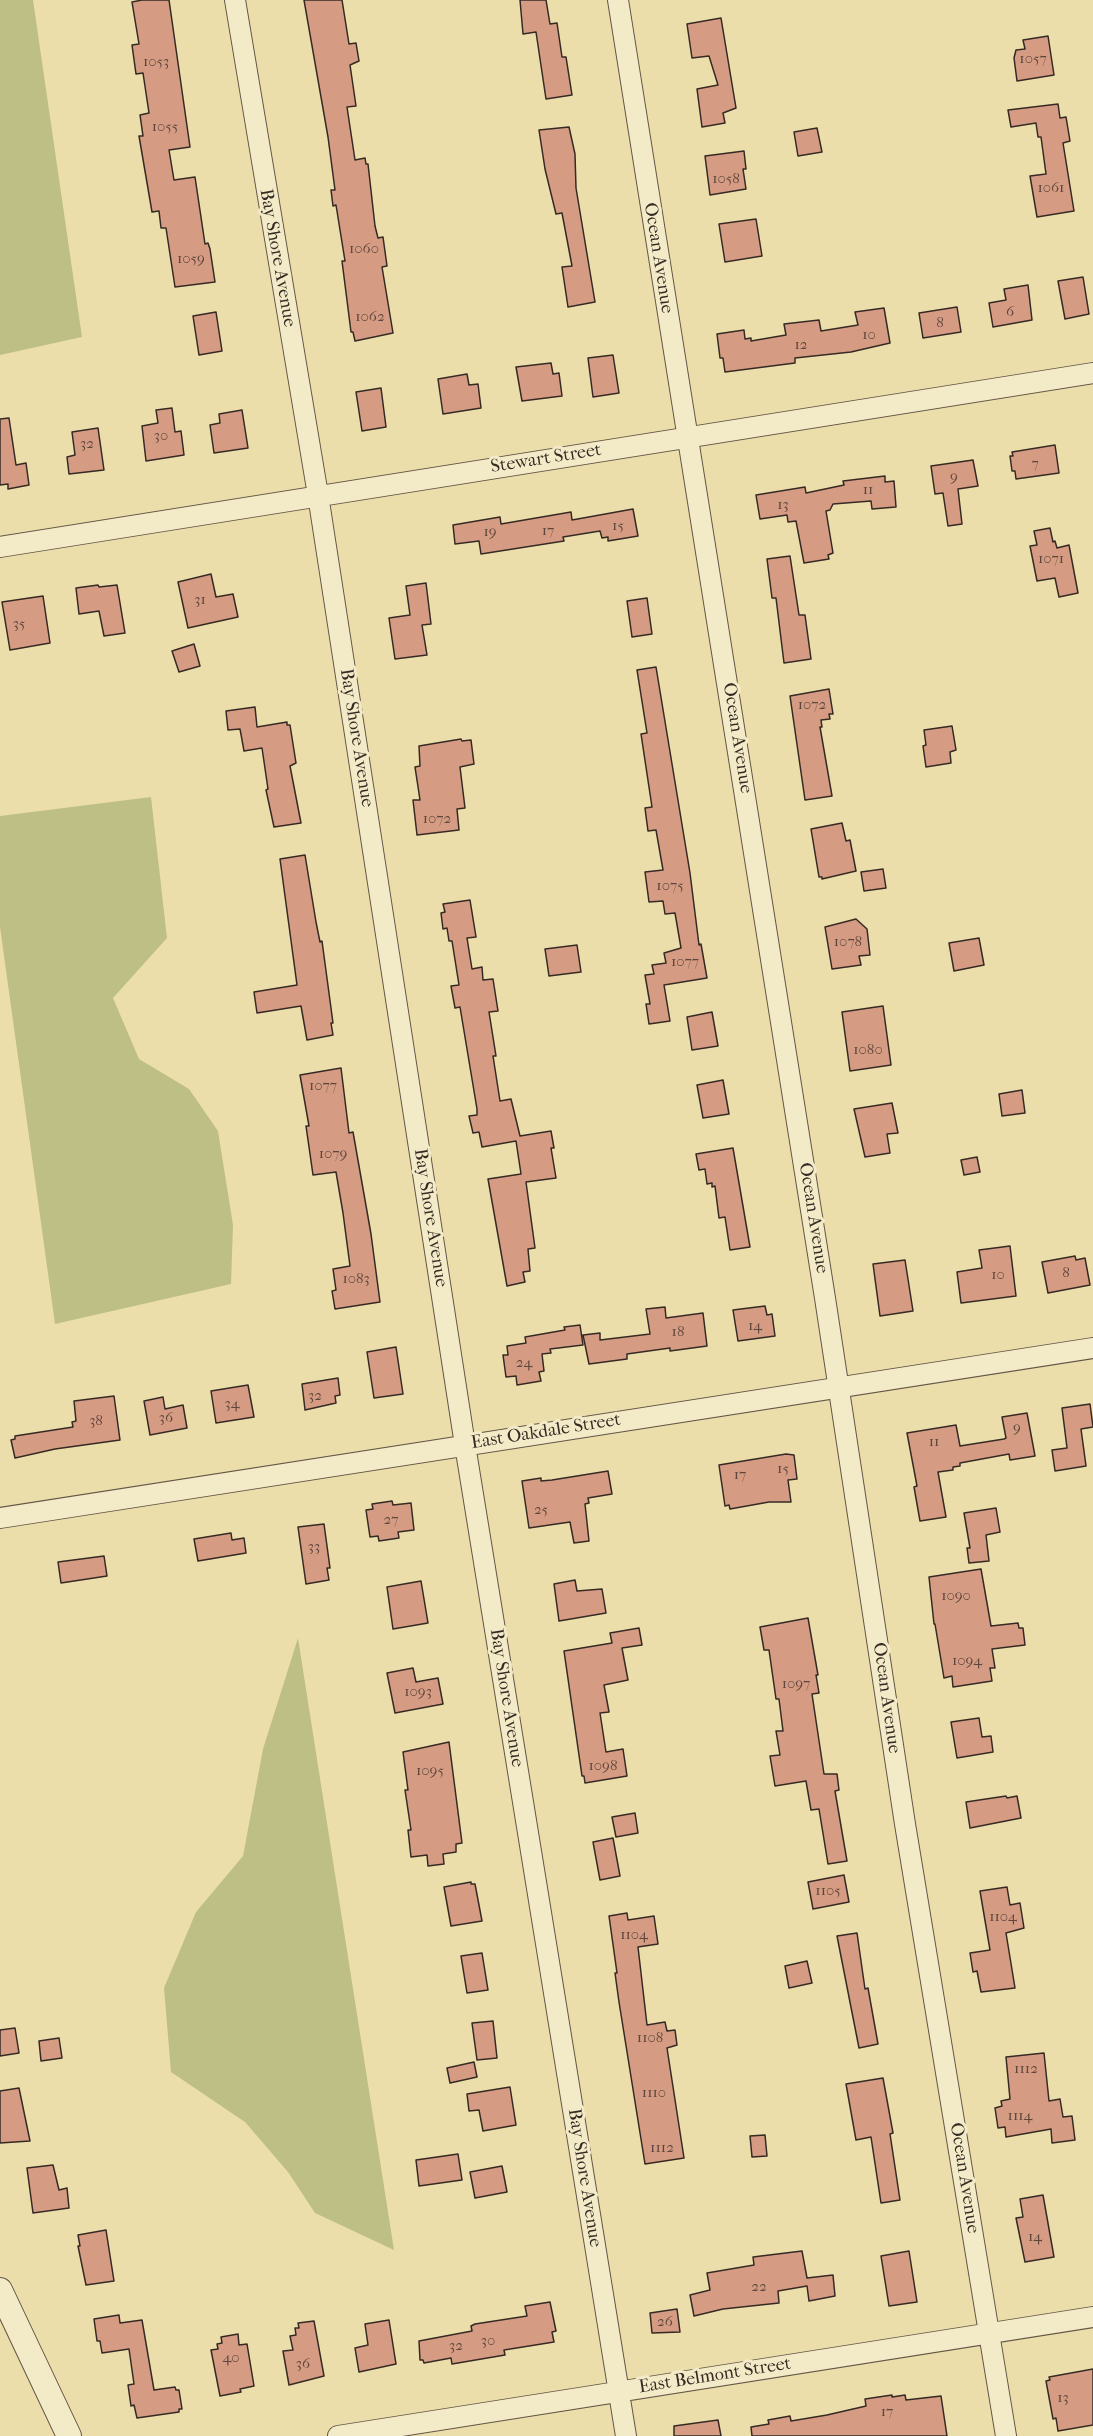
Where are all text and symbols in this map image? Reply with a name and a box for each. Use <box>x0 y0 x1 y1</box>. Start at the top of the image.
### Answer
house number: 1057 <box>1019 50 1047 68</box>
house number: 1053 <box>143 53 169 71</box>
house number: 1055 <box>152 118 178 136</box>
house number: 1058 <box>712 170 740 188</box>
house number: 1061 <box>1038 179 1064 197</box>
street label: Bay Shore Avenue <box>254 187 300 329</box>
street label: Ocean Avenue <box>639 201 677 315</box>
house number: 1060 <box>349 240 379 258</box>
house number: 1059 <box>177 250 205 268</box>
house number: 6 <box>1006 303 1014 321</box>
house number: 1062 <box>355 308 385 326</box>
house number: 8 <box>936 314 944 332</box>
house number: 10 <box>862 326 876 344</box>
house number: 12 <box>794 336 808 354</box>
house number: 30 <box>154 427 168 445</box>
house number: 32 <box>80 435 94 453</box>
street label: Stewart Street <box>489 440 603 478</box>
house number: 7 <box>1031 455 1039 473</box>
house number: 9 <box>950 468 958 486</box>
house number: 11 <box>863 481 873 499</box>
house number: 13 <box>777 496 789 514</box>
house number: 15 <box>612 517 624 535</box>
house number: 17 <box>542 522 554 540</box>
house number: 19 <box>483 523 497 541</box>
house number: 1071 <box>1038 550 1064 568</box>
house number: 31 <box>194 591 206 609</box>
house number: 35 <box>13 615 25 633</box>
street label: Bay Shore Avenue <box>334 667 378 809</box>
street label: Ocean Avenue <box>718 681 756 795</box>
house number: 1072 <box>798 696 826 714</box>
house number: 1072 <box>423 810 451 828</box>
house number: 1075 <box>656 877 684 895</box>
house number: 1078 <box>834 933 862 951</box>
house number: 1077 <box>671 953 699 971</box>
house number: 1080 <box>853 1041 883 1059</box>
house number: 1077 <box>309 1077 337 1095</box>
house number: 1079 <box>319 1145 347 1163</box>
street label: Bay Shore Avenue <box>408 1147 452 1289</box>
street label: Ocean Avenue <box>794 1161 832 1275</box>
house number: 8 <box>1062 1264 1070 1282</box>
house number: 10 <box>991 1266 1005 1284</box>
house number: 1083 <box>342 1270 370 1288</box>
house number: 14 <box>748 1317 762 1335</box>
house number: 18 <box>672 1323 684 1341</box>
house number: 24 <box>516 1354 532 1372</box>
house number: 32 <box>308 1387 322 1405</box>
house number: 34 <box>224 1395 240 1413</box>
house number: 36 <box>159 1409 173 1427</box>
street label: East Oakdale Street <box>470 1410 622 1454</box>
house number: 38 <box>89 1412 103 1430</box>
house number: 9 <box>1013 1419 1021 1437</box>
house number: 11 <box>929 1433 939 1451</box>
house number: 15 <box>777 1460 789 1478</box>
house number: 17 <box>734 1466 746 1484</box>
house number: 25 <box>534 1501 548 1519</box>
house number: 27 <box>384 1511 398 1529</box>
house number: 33 <box>308 1538 320 1556</box>
house number: 1090 <box>941 1587 971 1605</box>
street label: Bay Shore Avenue <box>484 1627 528 1769</box>
street label: Ocean Avenue <box>868 1641 904 1755</box>
house number: 1094 <box>952 1652 982 1670</box>
house number: 1097 <box>782 1675 810 1693</box>
house number: 1093 <box>404 1683 432 1701</box>
house number: 1098 <box>589 1757 617 1775</box>
house number: 1095 <box>416 1762 444 1780</box>
house number: 1105 <box>815 1882 841 1900</box>
house number: 1104 <box>989 1908 1017 1926</box>
house number: 1104 <box>620 1926 648 1944</box>
house number: 1108 <box>637 2029 663 2047</box>
house number: 1112 <box>1014 2060 1038 2078</box>
house number: 1110 <box>642 2084 666 2102</box>
street label: Bay Shore Avenue <box>562 2107 606 2249</box>
house number: 1114 <box>1008 2107 1032 2125</box>
street label: Ocean Avenue <box>945 2121 983 2235</box>
house number: 1112 <box>650 2139 674 2157</box>
house number: 14 <box>1028 2228 1042 2246</box>
house number: 22 <box>751 2278 767 2296</box>
house number: 26 <box>657 2313 673 2331</box>
house number: 30 <box>481 2332 495 2350</box>
house number: 32 <box>449 2337 463 2355</box>
house number: 40 <box>222 2349 240 2367</box>
street label: East Belmont Street <box>637 2353 793 2399</box>
house number: 36 <box>296 2355 310 2373</box>
house number: 13 <box>1057 2389 1069 2407</box>
house number: 17 <box>881 2403 893 2421</box>

